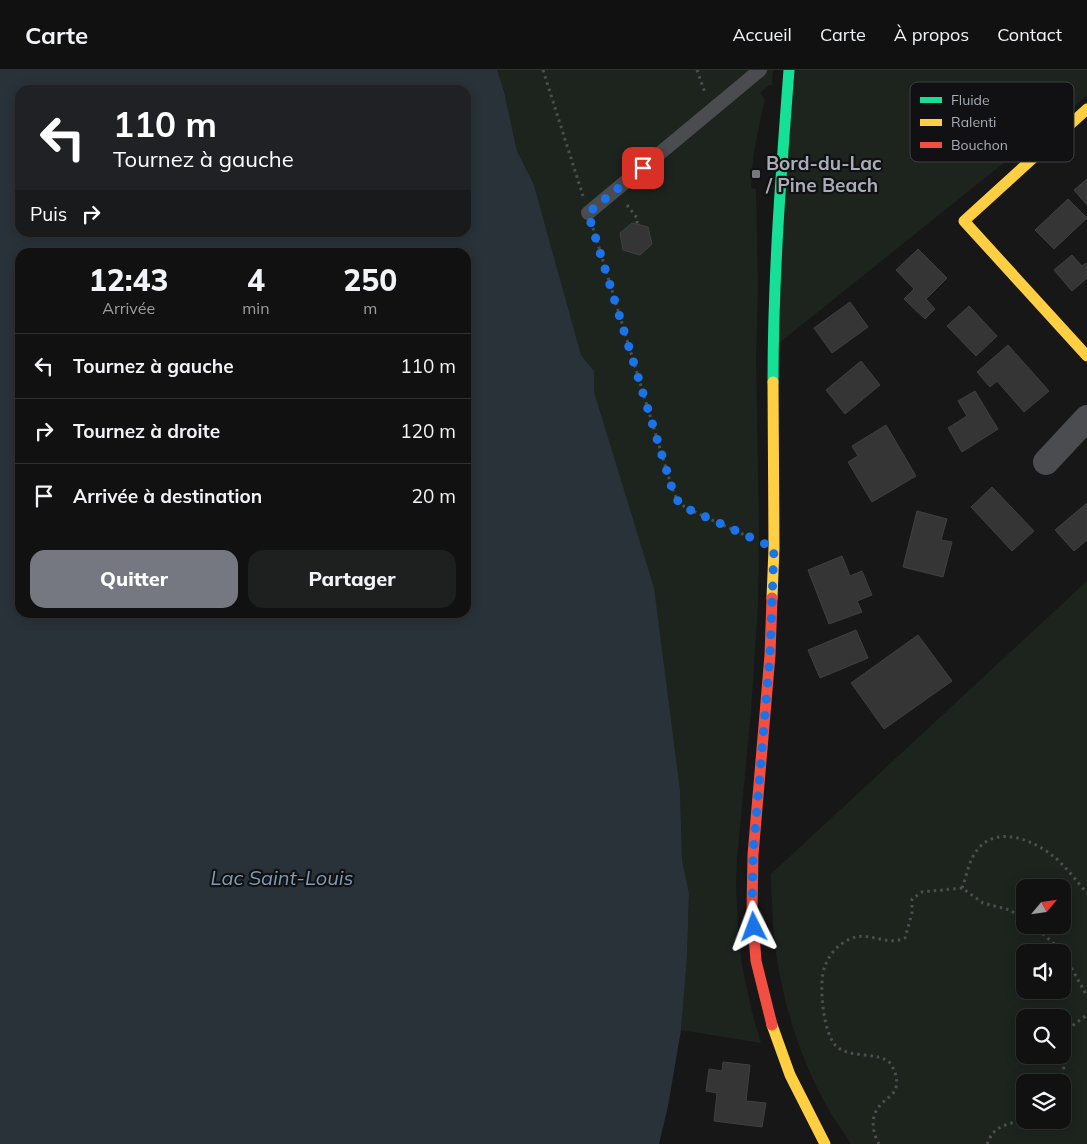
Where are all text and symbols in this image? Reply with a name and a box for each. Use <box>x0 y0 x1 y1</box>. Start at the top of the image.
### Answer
text: Carte <box>25 20 88 50</box>
text: Accueil <box>732 23 792 46</box>
text: Carte <box>820 23 866 46</box>
text: À propos <box>894 23 969 46</box>
text: Contact <box>997 23 1062 46</box>
legend <box>910 82 1074 162</box>
text: Fluide <box>951 91 990 109</box>
text: 110 m <box>113 102 217 146</box>
icon: left <box>30 105 95 170</box>
text: Ralenti <box>951 113 996 131</box>
text: Bouchon <box>951 136 1008 154</box>
text: Tournez à gauche <box>113 145 294 173</box>
pin <box>622 147 664 189</box>
place label: Bord-du-Lac / Pine Beach <box>765 151 882 197</box>
icon: arrive <box>629 154 657 182</box>
marker: Bord-du-Lac / Pine Beach <box>750 168 762 180</box>
icon: right <box>77 200 105 228</box>
text: Puis <box>30 202 67 226</box>
text: 12:43 <box>89 261 169 299</box>
text: 4 <box>247 261 265 299</box>
text: 250 <box>343 261 397 299</box>
text: Arrivée <box>102 298 155 318</box>
text: min <box>242 298 270 318</box>
text: m <box>363 298 377 318</box>
icon: left <box>30 352 58 380</box>
text: Tournez à gauche <box>73 354 234 378</box>
text: 110 m <box>400 354 456 378</box>
icon: right <box>30 417 58 445</box>
text: Tournez à droite <box>73 419 220 443</box>
text: 120 m <box>400 419 456 443</box>
icon: arrive <box>30 482 58 510</box>
text: Arrivée à destination <box>73 484 262 508</box>
text: 20 m <box>412 484 456 508</box>
button: Quitter <box>30 550 238 608</box>
button: Partager <box>248 550 456 608</box>
water label: Lac Saint-Louis <box>211 865 353 890</box>
north arrow <box>1016 879 1071 934</box>
map controls <box>1016 879 1071 1129</box>
position arrow <box>727 900 779 952</box>
button: sound <box>1016 944 1071 999</box>
button: search <box>1016 1009 1071 1064</box>
button: layers <box>1016 1074 1071 1129</box>

